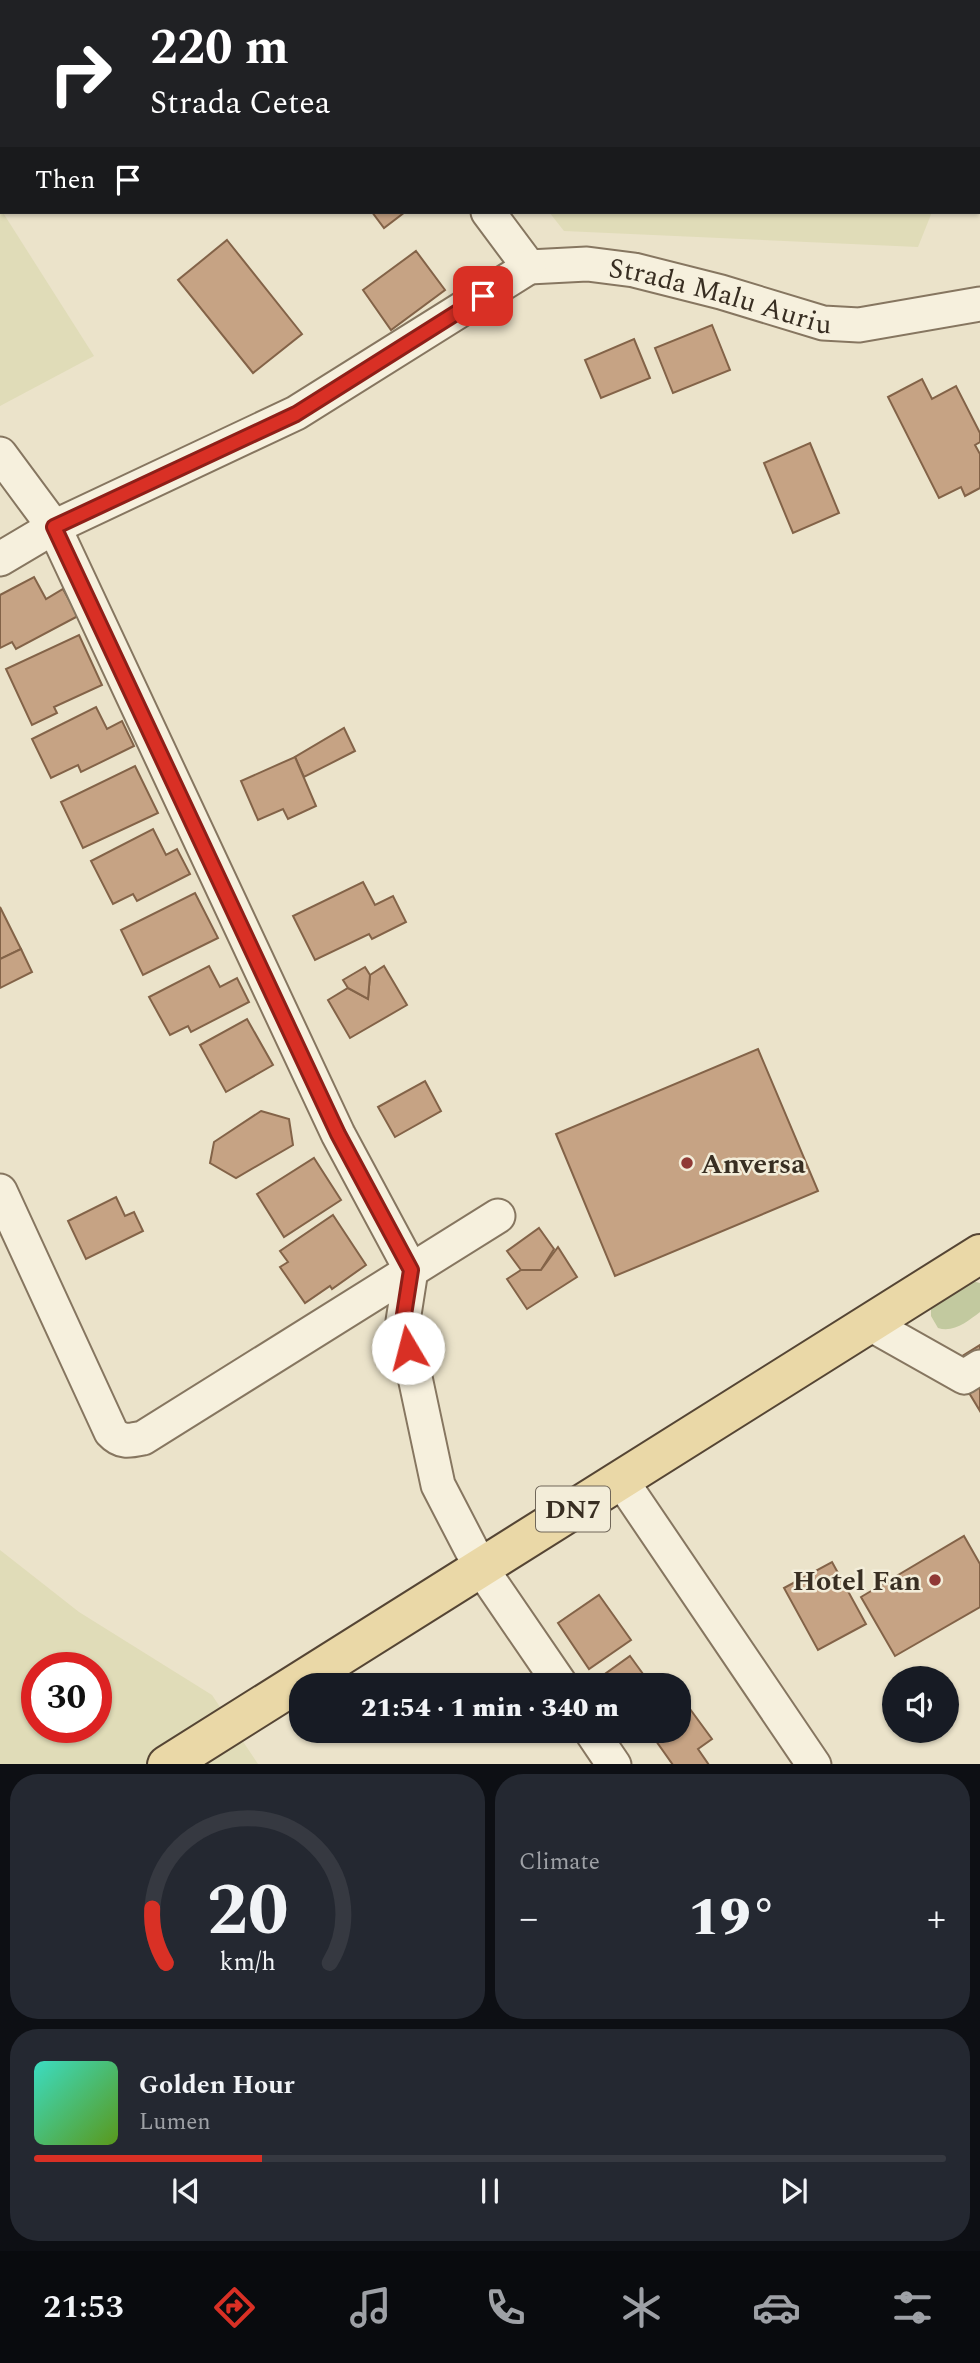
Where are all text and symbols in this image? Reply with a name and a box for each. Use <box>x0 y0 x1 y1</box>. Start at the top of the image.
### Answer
text: 220 m <box>150 11 289 86</box>
icon: right <box>35 28 126 119</box>
text: Strada Cetea <box>150 79 331 128</box>
text: Then <box>35 160 95 200</box>
icon: arrive <box>109 161 147 199</box>
street label: Strada Malu Auriu <box>606 247 833 346</box>
pin <box>453 266 513 326</box>
icon: arrive <box>464 277 502 315</box>
place label: Anversa <box>701 1143 806 1186</box>
marker: Anversa <box>679 1155 695 1171</box>
position arrow <box>371 1311 445 1385</box>
road number: DN7 <box>536 1486 610 1532</box>
place label: Hotel Fan <box>793 1560 921 1603</box>
marker: Hotel Fan <box>927 1572 943 1588</box>
speed limit sign: 30 <box>21 1652 112 1743</box>
map controls <box>882 1666 959 1743</box>
button: sound <box>882 1666 959 1743</box>
text: 21:54 · 1 min · 340 m <box>361 1688 619 1728</box>
text: Climate <box>519 1845 600 1880</box>
text: 20 <box>207 1856 288 1967</box>
text: 19° <box>688 1879 777 1958</box>
text: − <box>519 1890 538 1948</box>
text: + <box>927 1890 946 1948</box>
text: km/h <box>219 1943 276 1981</box>
text: Golden Hour <box>139 2065 295 2105</box>
text: Lumen <box>139 2105 211 2140</box>
icon: previous <box>167 2172 205 2210</box>
icon: pause <box>471 2172 509 2210</box>
icon: next <box>775 2172 813 2210</box>
text: 21:53 <box>43 2283 124 2332</box>
icon: directions <box>210 2283 259 2332</box>
icon: music <box>346 2283 395 2332</box>
icon: phone <box>481 2283 530 2332</box>
icon: climate <box>617 2283 666 2332</box>
icon: car <box>752 2283 801 2332</box>
icon: filters <box>888 2283 937 2332</box>

